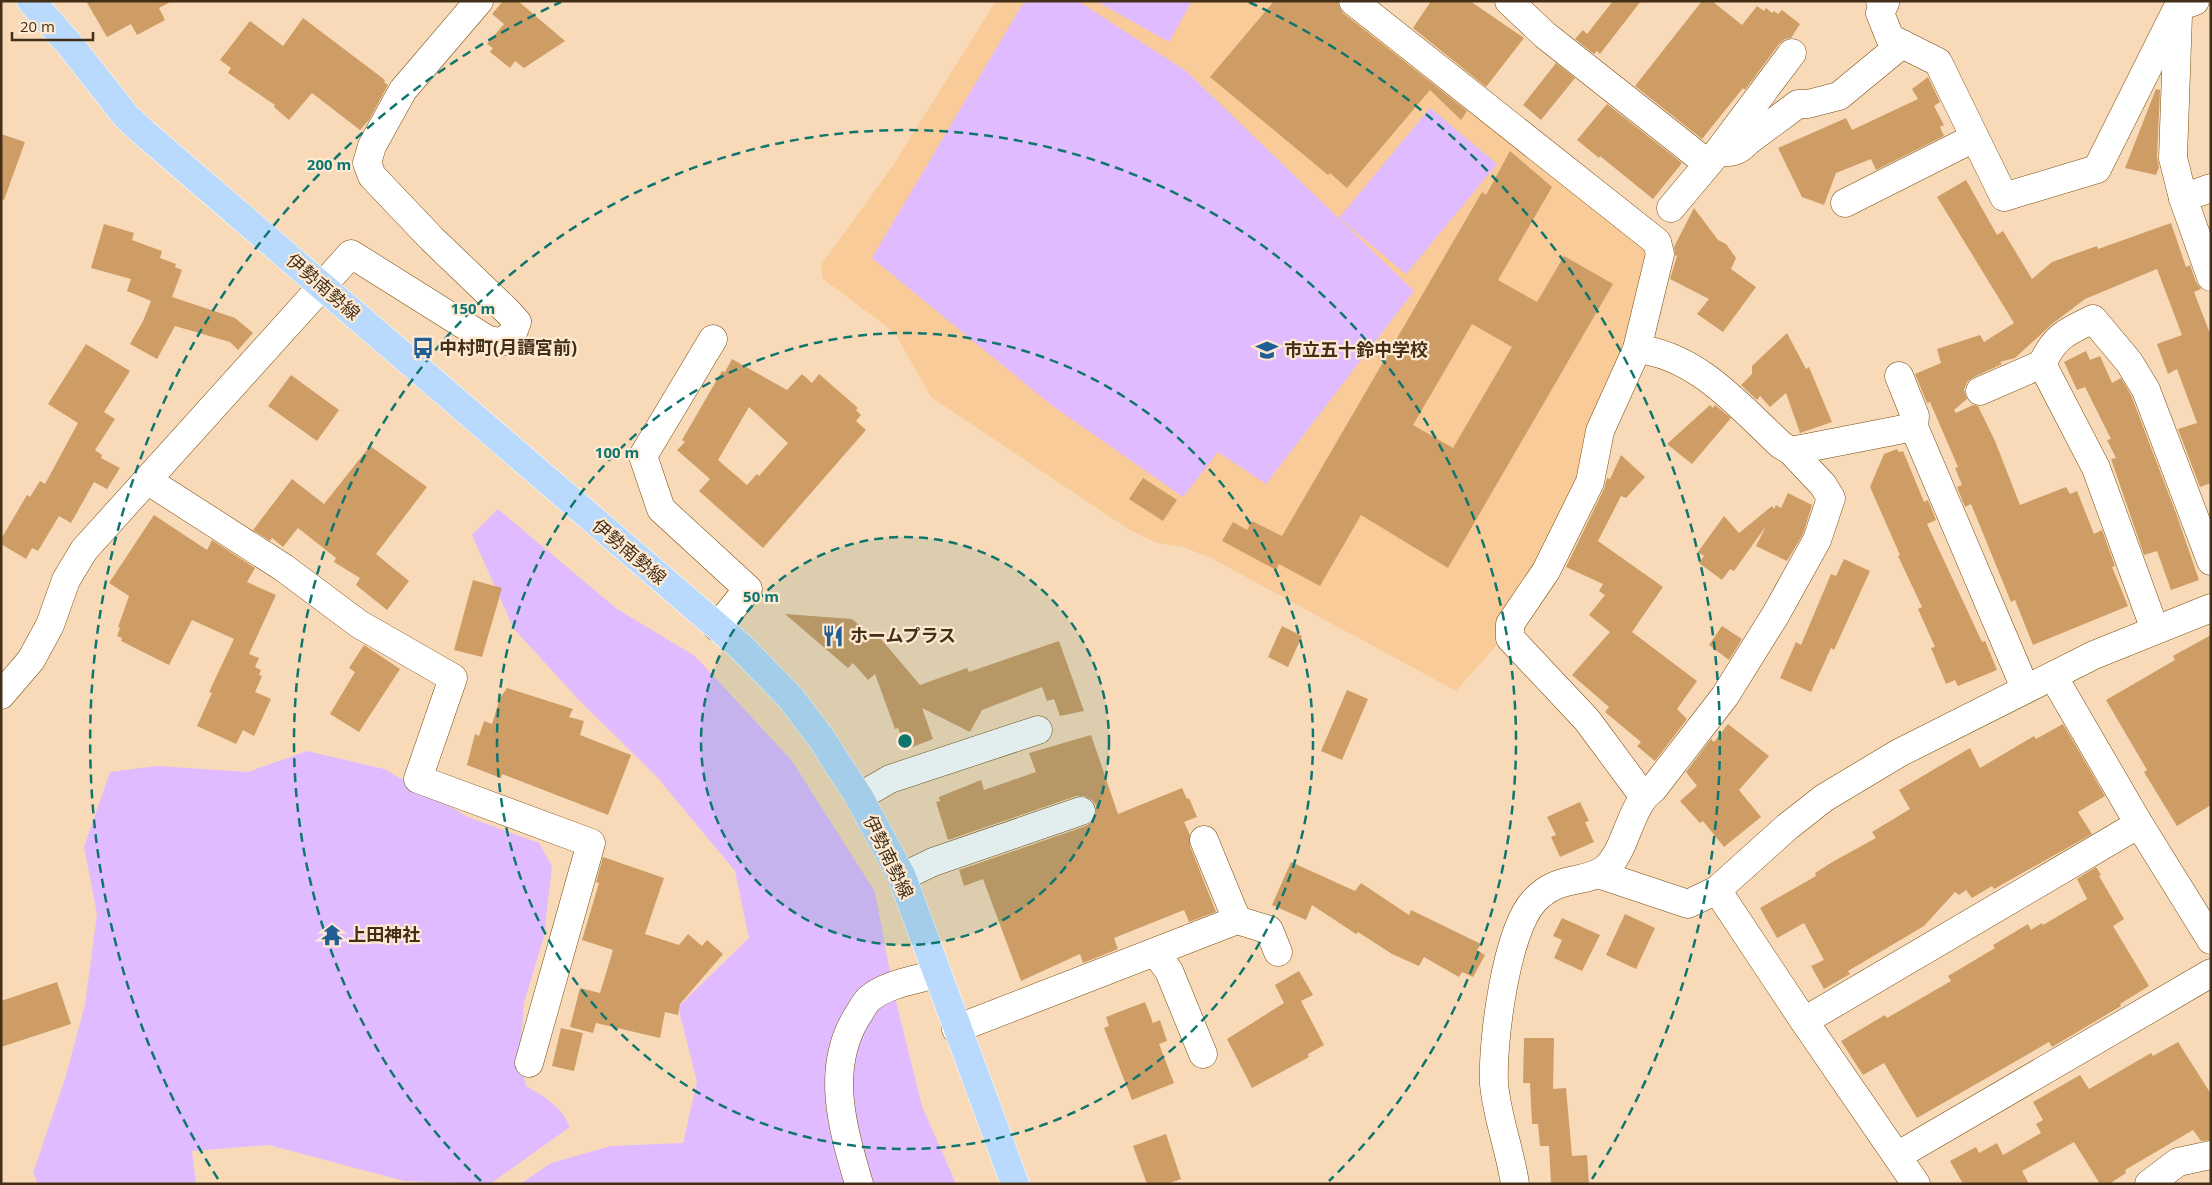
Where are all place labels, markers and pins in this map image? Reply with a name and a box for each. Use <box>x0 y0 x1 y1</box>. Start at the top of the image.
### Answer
bus stop icon: 中村町(月讀宮前) <box>410 335 436 361</box>
place label: 中村町(月讀宮前) <box>439 335 577 359</box>
school or university icon: 市立五十鈴中学校 <box>1254 337 1280 363</box>
place label: 市立五十鈴中学校 <box>1284 337 1428 361</box>
restaurant icon: ホームプラス <box>820 623 846 649</box>
place label: ホームプラス <box>850 623 956 647</box>
centre of rings <box>896 732 914 750</box>
temple icon: 上田神社 <box>319 922 345 948</box>
place label: 上田神社 <box>348 922 420 946</box>

